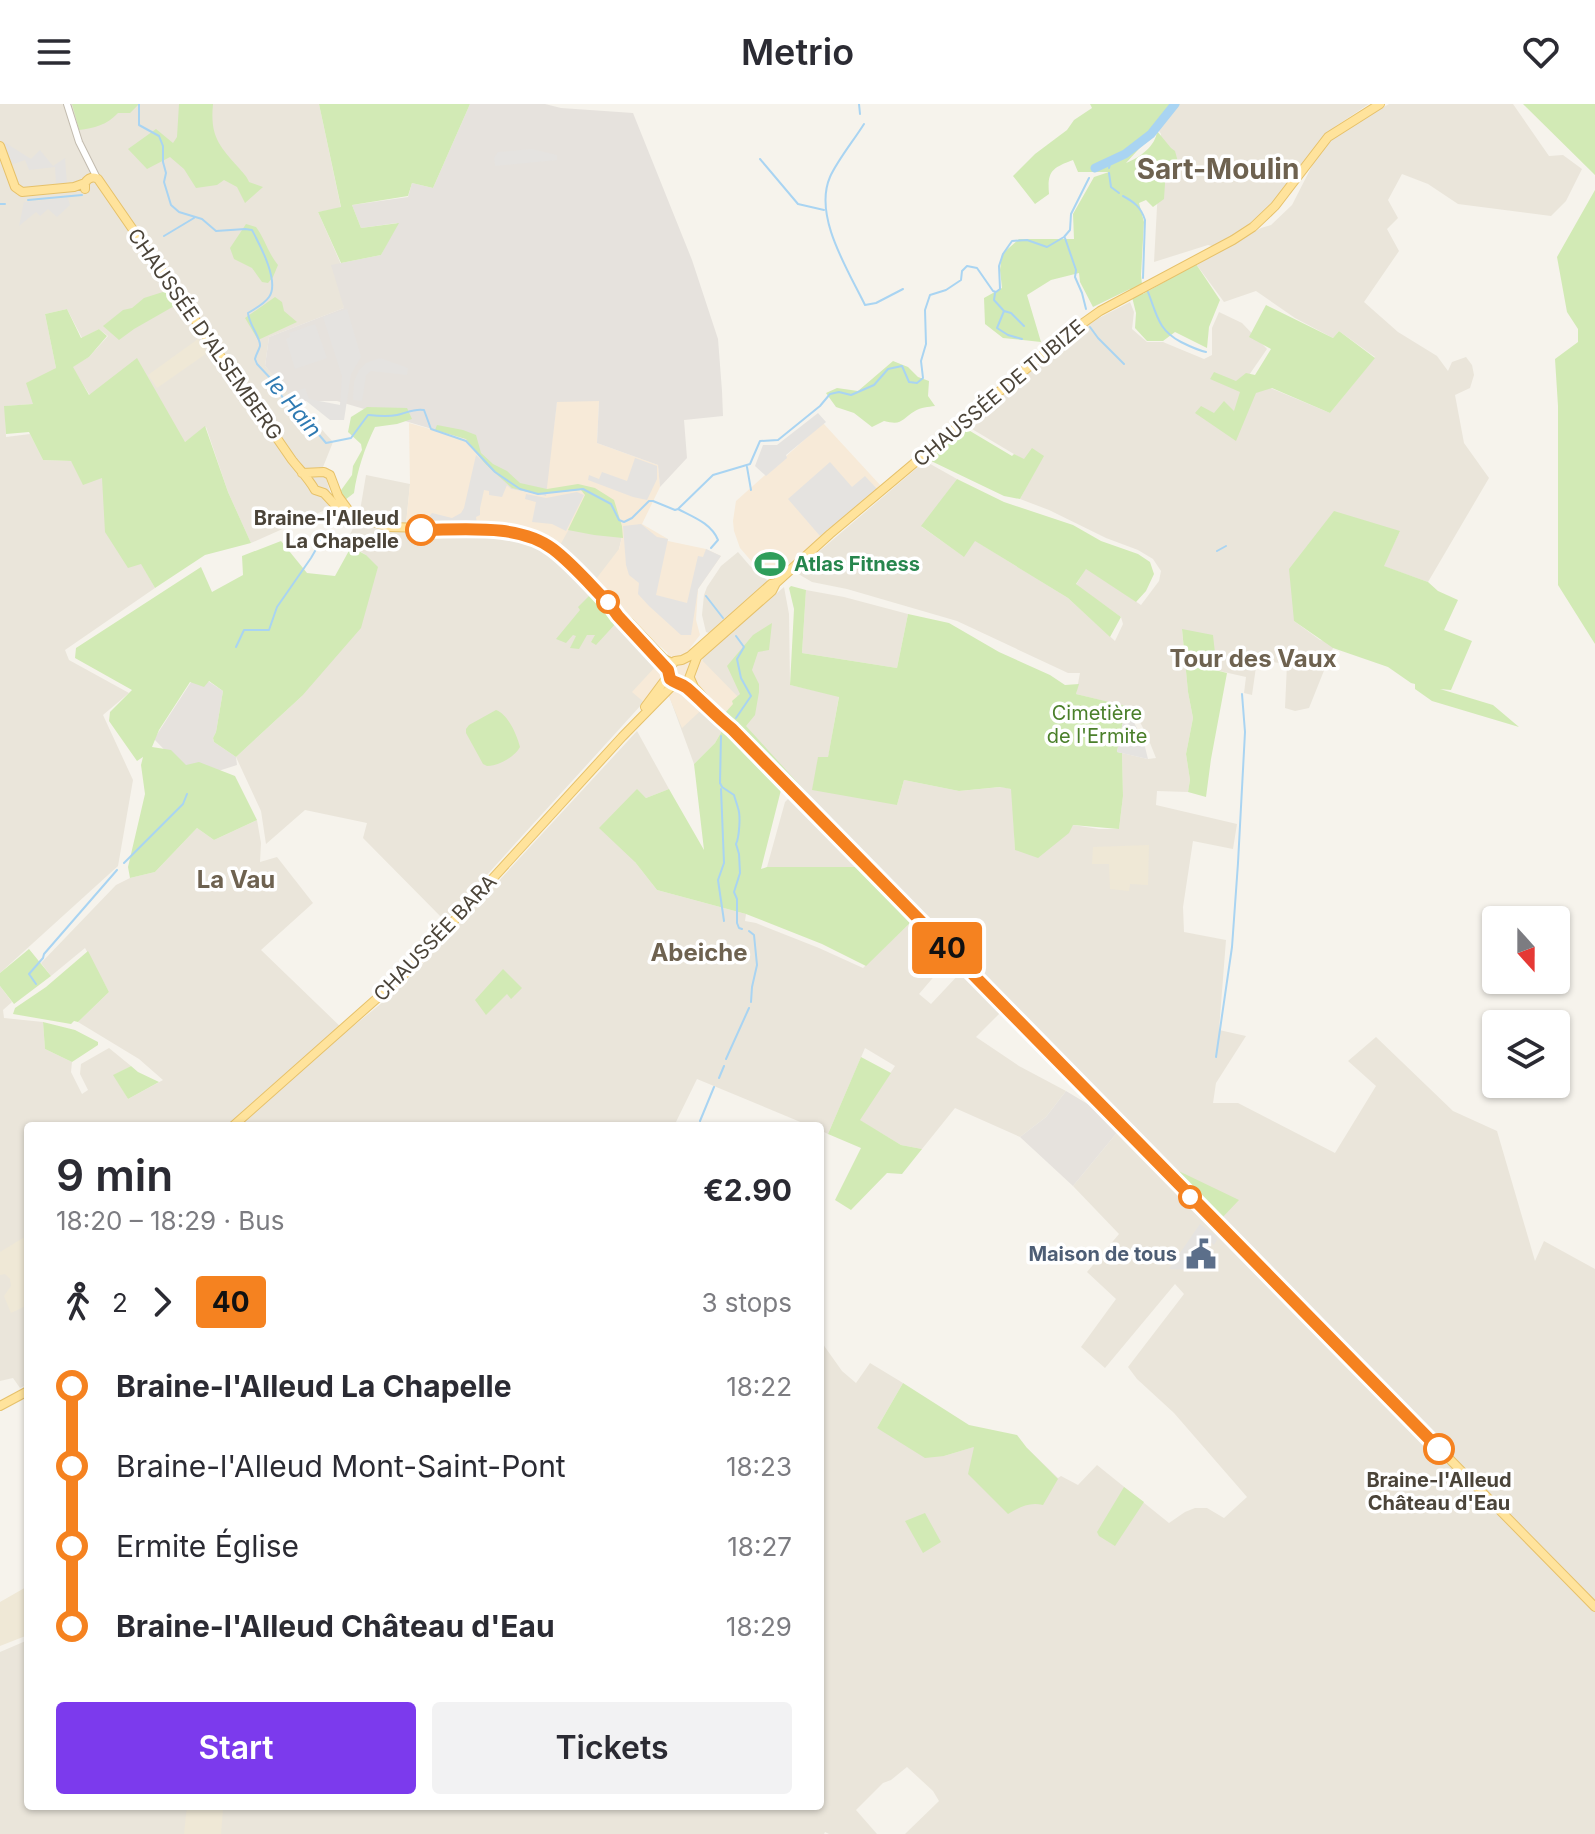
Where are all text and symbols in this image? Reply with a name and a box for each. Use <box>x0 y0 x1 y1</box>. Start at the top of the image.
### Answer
icon: menu <box>32 30 76 74</box>
text: Metrio <box>741 30 854 74</box>
icon: heart <box>1519 30 1563 74</box>
district label: Sart-Moulin <box>1137 152 1299 186</box>
street label: CHAUSSÉE D'ALSEMBERG <box>123 223 288 444</box>
street label: CHAUSSÉE DE TUBIZE <box>908 314 1089 472</box>
water label: le Hain <box>261 370 327 442</box>
place label: Braine-l'Alleud La Chapelle <box>254 506 399 553</box>
marker: Braine-l'Alleud La Chapelle <box>406 515 436 545</box>
sports icon: Atlas Fitness <box>753 547 787 581</box>
place label: Atlas Fitness <box>794 552 920 576</box>
unlabelled marker <box>597 591 619 613</box>
district label: Tour des Vaux <box>1169 644 1337 673</box>
park label: Cimetière de l'Ermite <box>1047 701 1147 748</box>
district label: La Vau <box>197 865 275 894</box>
street label: CHAUSSÉE BARA <box>368 869 502 1006</box>
north arrow <box>1482 906 1570 994</box>
map controls <box>1482 906 1570 1098</box>
line badge: 40 <box>911 922 983 974</box>
text: 40 <box>928 931 966 965</box>
district label: Abeiche <box>650 938 748 967</box>
button: layers <box>1482 1010 1570 1098</box>
text: 9 min <box>56 1148 173 1202</box>
text: €2.90 <box>703 1172 792 1208</box>
unlabelled marker <box>1179 1186 1201 1208</box>
text: 18:20 – 18:29 · Bus <box>56 1205 284 1236</box>
public building icon: Maison de tous <box>1184 1237 1218 1271</box>
place label: Maison de tous <box>1028 1242 1177 1266</box>
icon: walk <box>56 1280 100 1324</box>
icon: forward <box>140 1280 184 1324</box>
text: 40 <box>212 1285 250 1319</box>
text: 2 <box>112 1287 128 1318</box>
text: 3 stops <box>701 1287 792 1318</box>
text: Braine-l'Alleud La Chapelle <box>116 1368 512 1404</box>
text: 18:22 <box>726 1371 792 1402</box>
marker: Braine-l'Alleud Château d'Eau <box>1424 1434 1454 1464</box>
text: Braine-l'Alleud Mont-Saint-Pont <box>116 1448 566 1484</box>
text: 18:23 <box>726 1451 792 1482</box>
place label: Braine-l'Alleud Château d'Eau <box>1366 1468 1512 1515</box>
text: Ermite Église <box>116 1528 299 1564</box>
text: 18:27 <box>727 1531 792 1562</box>
text: Braine-l'Alleud Château d'Eau <box>116 1608 555 1644</box>
text: 18:29 <box>726 1611 792 1642</box>
button: Start <box>56 1702 416 1794</box>
button: Tickets <box>432 1702 792 1794</box>

